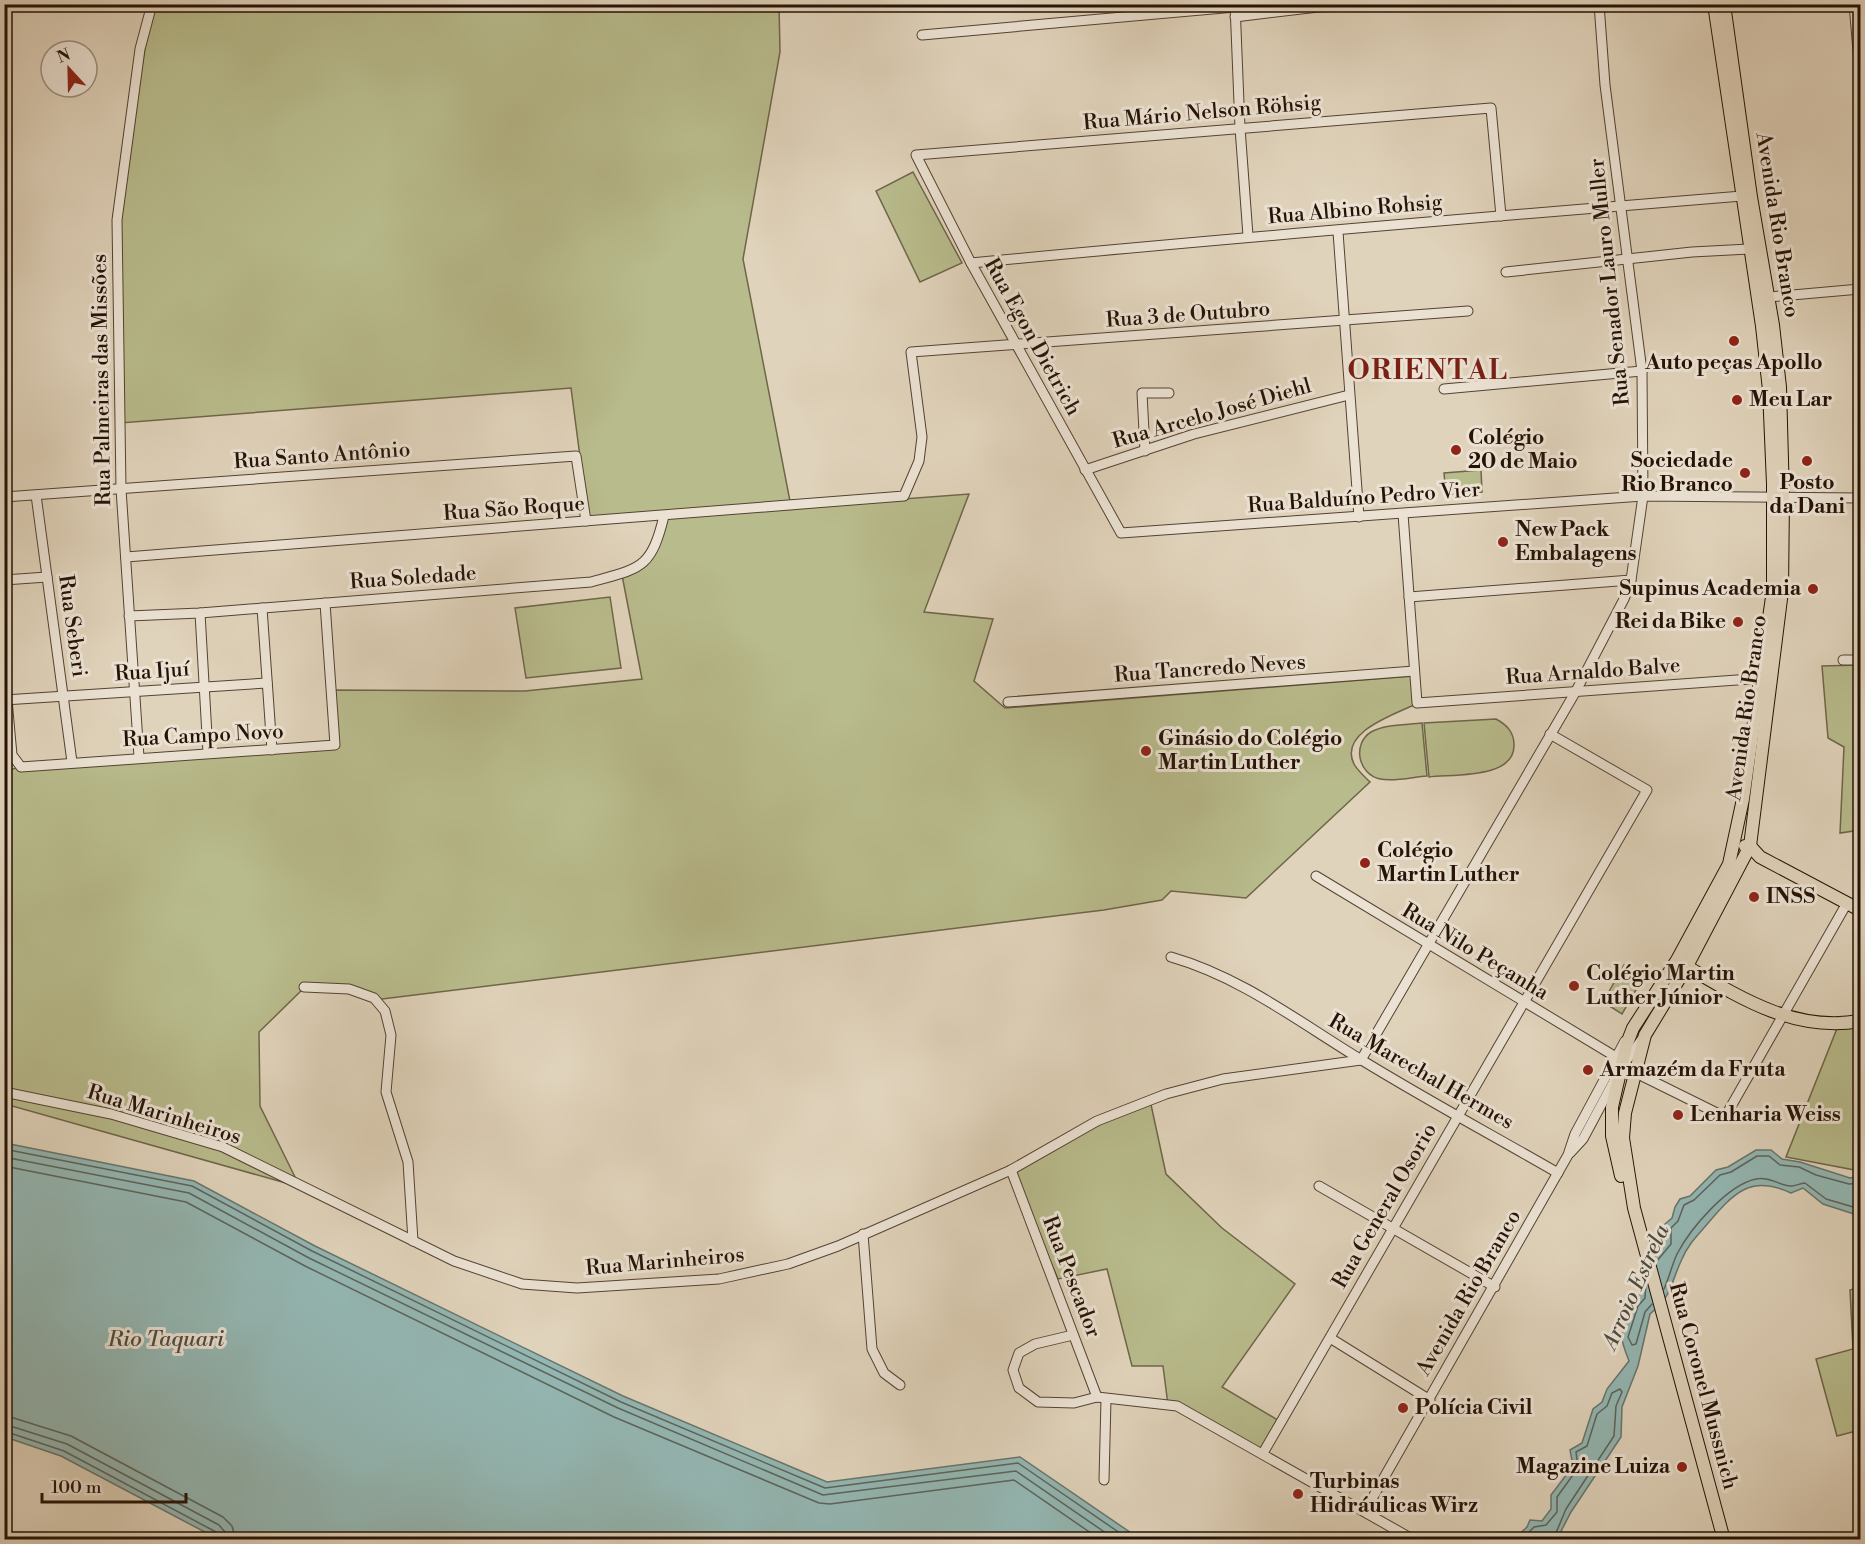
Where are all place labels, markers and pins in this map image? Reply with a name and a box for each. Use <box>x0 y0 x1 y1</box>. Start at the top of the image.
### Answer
marker: Auto peças Apollo <box>1727 334 1741 348</box>
place label: Auto peças Apollo <box>1644 350 1823 376</box>
place label: Meu Lar <box>1749 387 1832 413</box>
marker: Meu Lar <box>1730 393 1744 407</box>
place label: Colégio 20 de Maio <box>1468 425 1578 475</box>
marker: Colégio 20 de Maio <box>1449 443 1463 457</box>
place label: Sociedade Rio Branco <box>1621 448 1733 498</box>
marker: Posto da Dani <box>1800 454 1814 468</box>
marker: Sociedade Rio Branco <box>1738 466 1752 480</box>
place label: Posto da Dani <box>1769 470 1845 520</box>
place label: New Pack Embalagens <box>1515 517 1637 567</box>
marker: New Pack Embalagens <box>1496 535 1510 549</box>
place label: Supinus Academia <box>1619 576 1802 602</box>
marker: Supinus Academia <box>1806 582 1820 596</box>
place label: Rei da Bike <box>1615 609 1726 635</box>
marker: Rei da Bike <box>1731 615 1745 629</box>
place label: Ginásio do Colégio Martin Luther <box>1158 726 1342 776</box>
marker: Ginásio do Colégio Martin Luther <box>1139 744 1153 758</box>
place label: Colégio Martin Luther <box>1377 838 1520 888</box>
marker: Colégio Martin Luther <box>1358 856 1372 870</box>
place label: INSS <box>1766 884 1815 910</box>
marker: INSS <box>1747 890 1761 904</box>
place label: Colégio Martin Luther Júnior <box>1586 961 1735 1011</box>
marker: Colégio Martin Luther Júnior <box>1567 979 1581 993</box>
place label: Armazém da Fruta <box>1599 1057 1786 1083</box>
marker: Armazém da Fruta <box>1581 1063 1595 1077</box>
place label: Lenharia Weiss <box>1690 1102 1841 1128</box>
marker: Lenharia Weiss <box>1671 1108 1685 1122</box>
place label: Polícia Civil <box>1415 1395 1532 1421</box>
marker: Polícia Civil <box>1396 1401 1410 1415</box>
place label: Magazine Luiza <box>1516 1454 1671 1480</box>
marker: Magazine Luiza <box>1675 1460 1689 1474</box>
place label: Turbinas Hidráulicas Wirz <box>1310 1469 1478 1519</box>
marker: Turbinas Hidráulicas Wirz <box>1291 1487 1305 1501</box>

